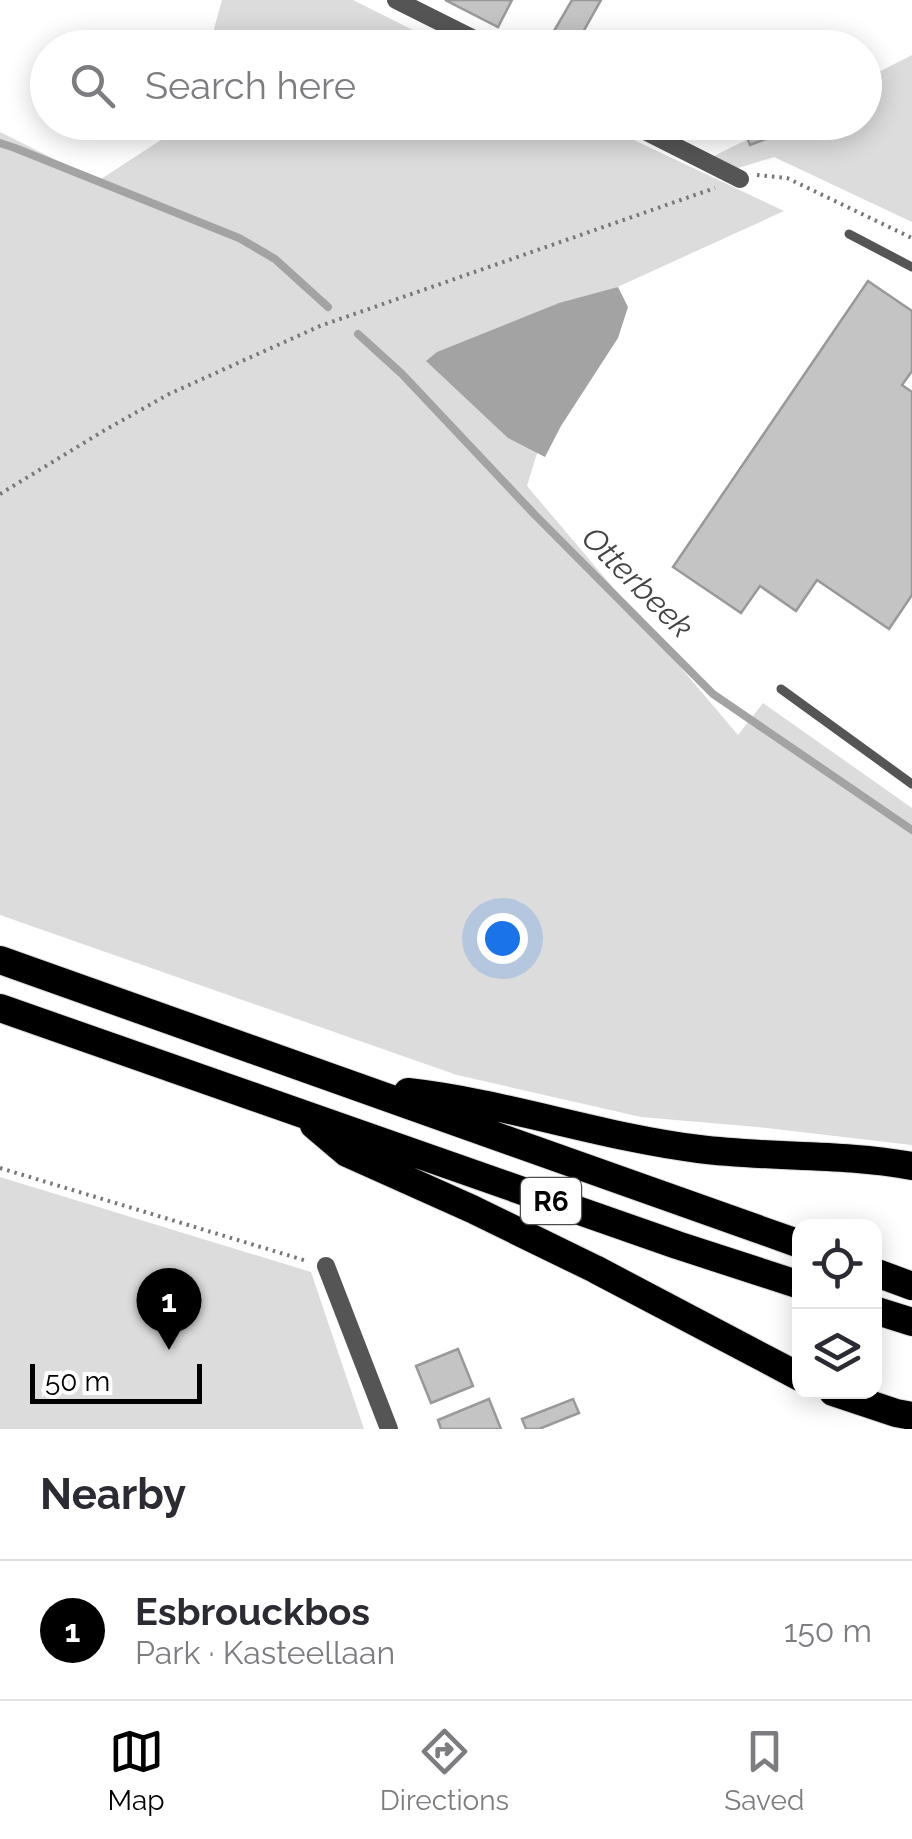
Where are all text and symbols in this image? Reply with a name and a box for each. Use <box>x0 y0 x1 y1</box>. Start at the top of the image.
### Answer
search box <box>30 30 882 140</box>
icon: search <box>65 58 120 113</box>
text: Search here <box>145 63 356 108</box>
water label: Otterbeek <box>575 519 701 645</box>
your location <box>477 913 528 964</box>
road number: R6 <box>521 1178 581 1224</box>
map controls <box>792 1219 882 1399</box>
button: locate <box>792 1219 882 1309</box>
pin: 1 <box>136 1268 202 1350</box>
button: layers <box>792 1309 882 1399</box>
scale bar <box>30 1359 202 1404</box>
text: 50 m <box>45 1365 110 1398</box>
text: Nearby <box>40 1470 186 1519</box>
text: Esbrouckbos <box>135 1589 370 1634</box>
text: 1 <box>65 1612 80 1649</box>
text: 150 m <box>784 1612 872 1649</box>
text: Park · Kasteellaan <box>135 1634 395 1671</box>
tab: Map <box>108 1724 165 1817</box>
tab: Directions <box>380 1724 509 1817</box>
tab: Saved <box>724 1724 804 1817</box>

